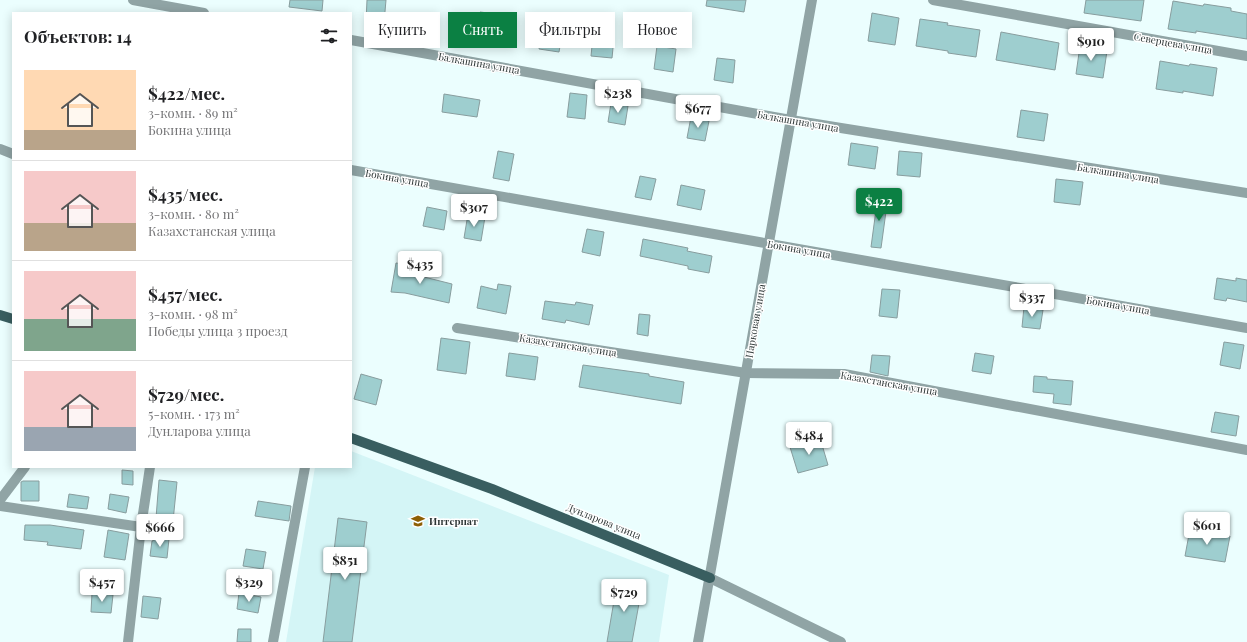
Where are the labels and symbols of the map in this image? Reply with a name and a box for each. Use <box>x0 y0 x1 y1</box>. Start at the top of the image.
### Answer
pin: $910 <box>1067 28 1115 62</box>
street label: Северцева улица <box>1133 29 1213 57</box>
street label: Балкашина улица <box>437 49 521 77</box>
pin: $238 <box>594 80 642 114</box>
pin: $677 <box>674 95 722 129</box>
street label: Балкашина улица <box>756 107 840 135</box>
street label: Балкашина улица <box>1076 160 1160 186</box>
street label: Бокина улица <box>364 166 430 190</box>
pin: $422 <box>855 188 903 222</box>
pin: $307 <box>450 194 498 228</box>
street label: Бокина улица <box>766 237 832 261</box>
pin: $435 <box>396 251 444 285</box>
street label: Парковая улица <box>742 283 768 359</box>
pin: $337 <box>1008 284 1056 318</box>
street label: Бокина улица <box>1085 293 1151 317</box>
street label: Казахстанская улица <box>518 330 618 360</box>
street label: Казахстанская улица <box>839 368 939 398</box>
pin: $484 <box>785 422 833 456</box>
street label: Дунларова улица <box>565 500 643 542</box>
pin: $601 <box>1183 512 1231 546</box>
school or university icon: Интернат <box>410 513 426 529</box>
pin: $666 <box>136 514 184 548</box>
place label: Интернат <box>429 514 478 528</box>
pin: $851 <box>321 547 369 581</box>
pin: $457 <box>78 569 126 603</box>
pin: $329 <box>225 569 273 603</box>
pin: $729 <box>600 579 648 613</box>

